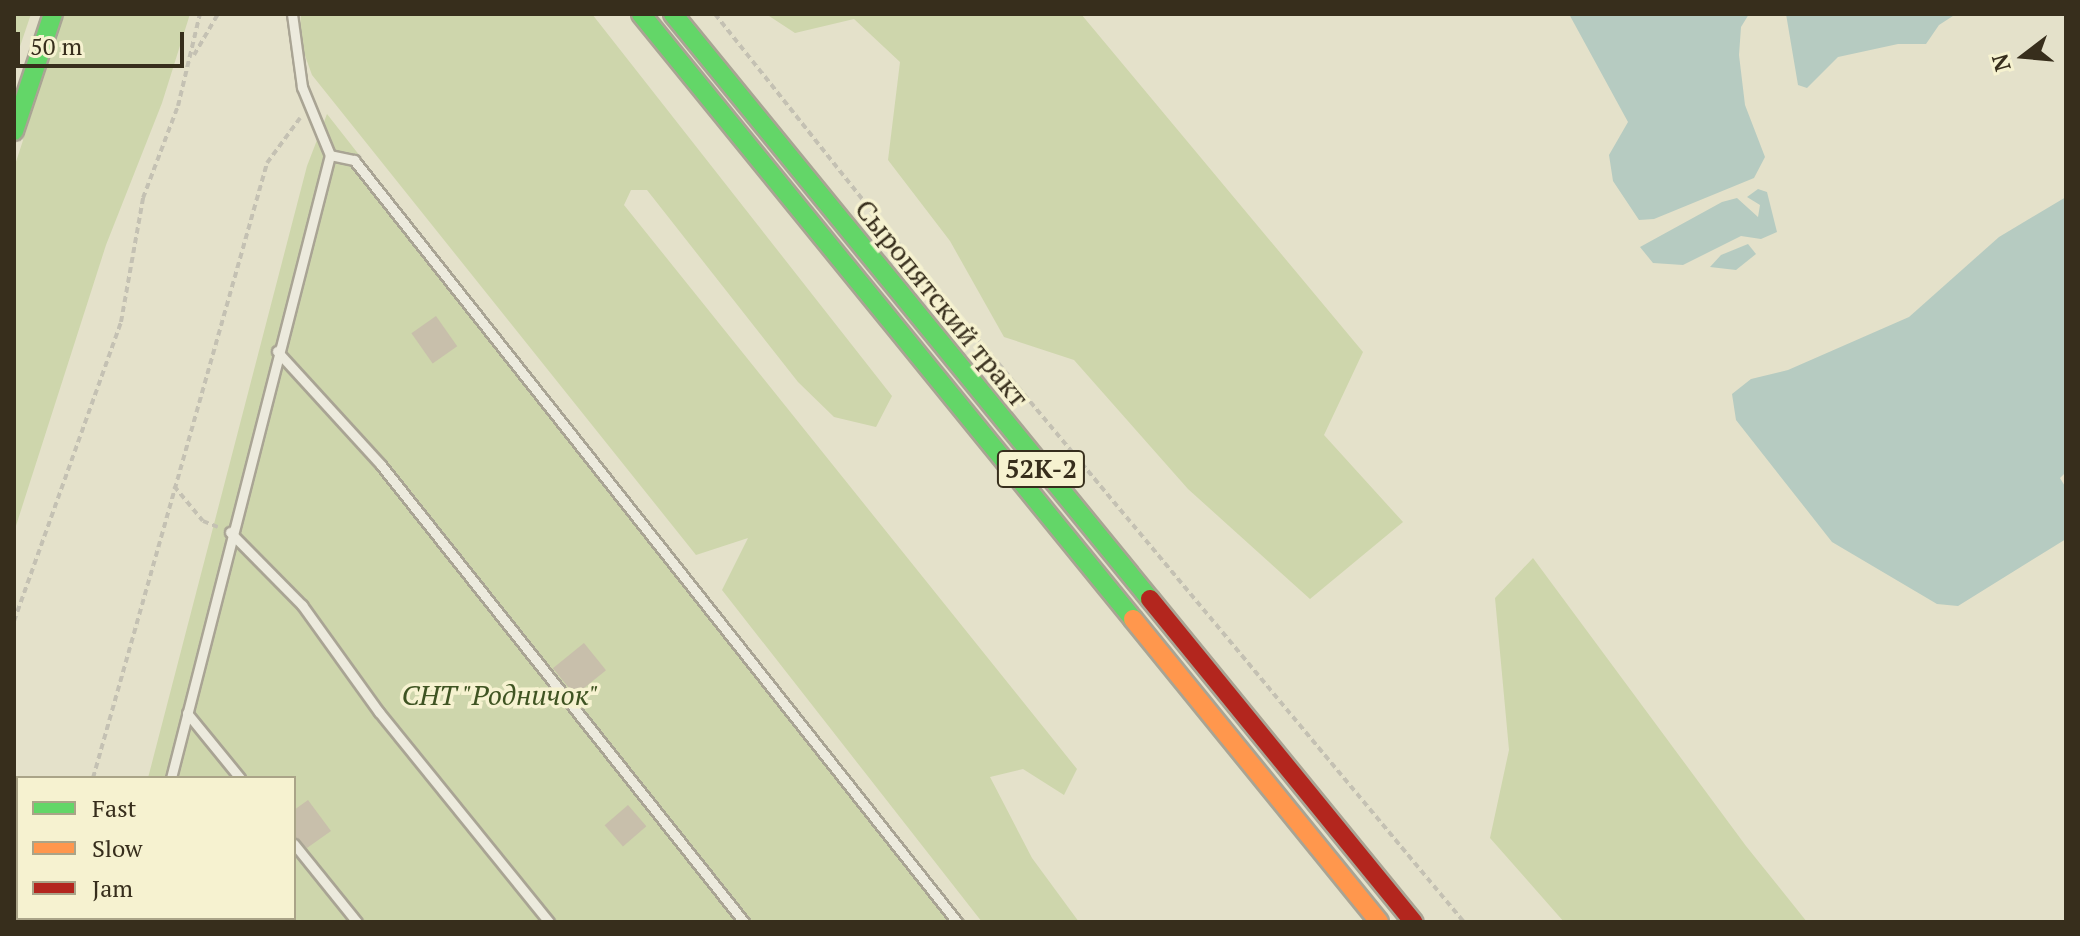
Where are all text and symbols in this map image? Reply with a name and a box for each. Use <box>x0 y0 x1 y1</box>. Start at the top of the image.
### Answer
scale bar <box>20 16 188 66</box>
north arrow <box>1984 16 2064 96</box>
text: 50 m <box>30 30 82 62</box>
text: N <box>1984 51 2017 75</box>
street label: Сыропятский тракт <box>848 192 1036 414</box>
road number: 52К-2 <box>995 447 1087 491</box>
park label: СНТ "Родничок" <box>401 678 599 712</box>
legend <box>16 776 296 920</box>
text: Fast <box>92 792 136 824</box>
text: Slow <box>92 832 143 864</box>
text: Jam <box>92 872 133 904</box>

